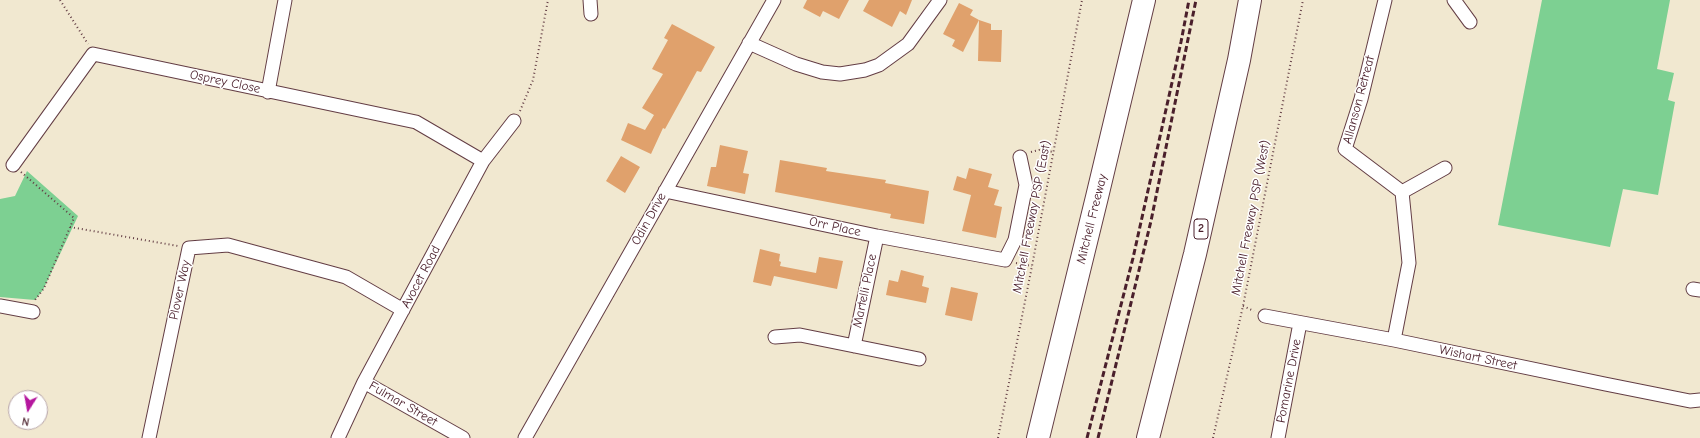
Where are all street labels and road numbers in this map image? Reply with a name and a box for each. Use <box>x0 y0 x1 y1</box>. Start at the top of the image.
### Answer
street label: Allanson Retreat <box>1340 54 1378 146</box>
street label: Osprey Close <box>188 67 262 97</box>
street label: Mitchell Freeway PSP (East) <box>1010 139 1054 295</box>
street label: Mitchell Freeway PSP (West) <box>1228 139 1274 297</box>
street label: Mitchell Freeway <box>1073 172 1111 266</box>
street label: Odin Drive <box>628 190 670 248</box>
street label: Orr Place <box>808 214 862 240</box>
road number: 2 <box>1194 219 1208 239</box>
street label: Avocet Road <box>398 243 444 311</box>
street label: Martelli Place <box>850 253 880 329</box>
street label: Plover Way <box>166 259 194 321</box>
street label: Pomarine Drive <box>1273 338 1305 424</box>
street label: Wishart Street <box>1438 342 1518 374</box>
street label: Fulmar Street <box>366 378 440 430</box>

